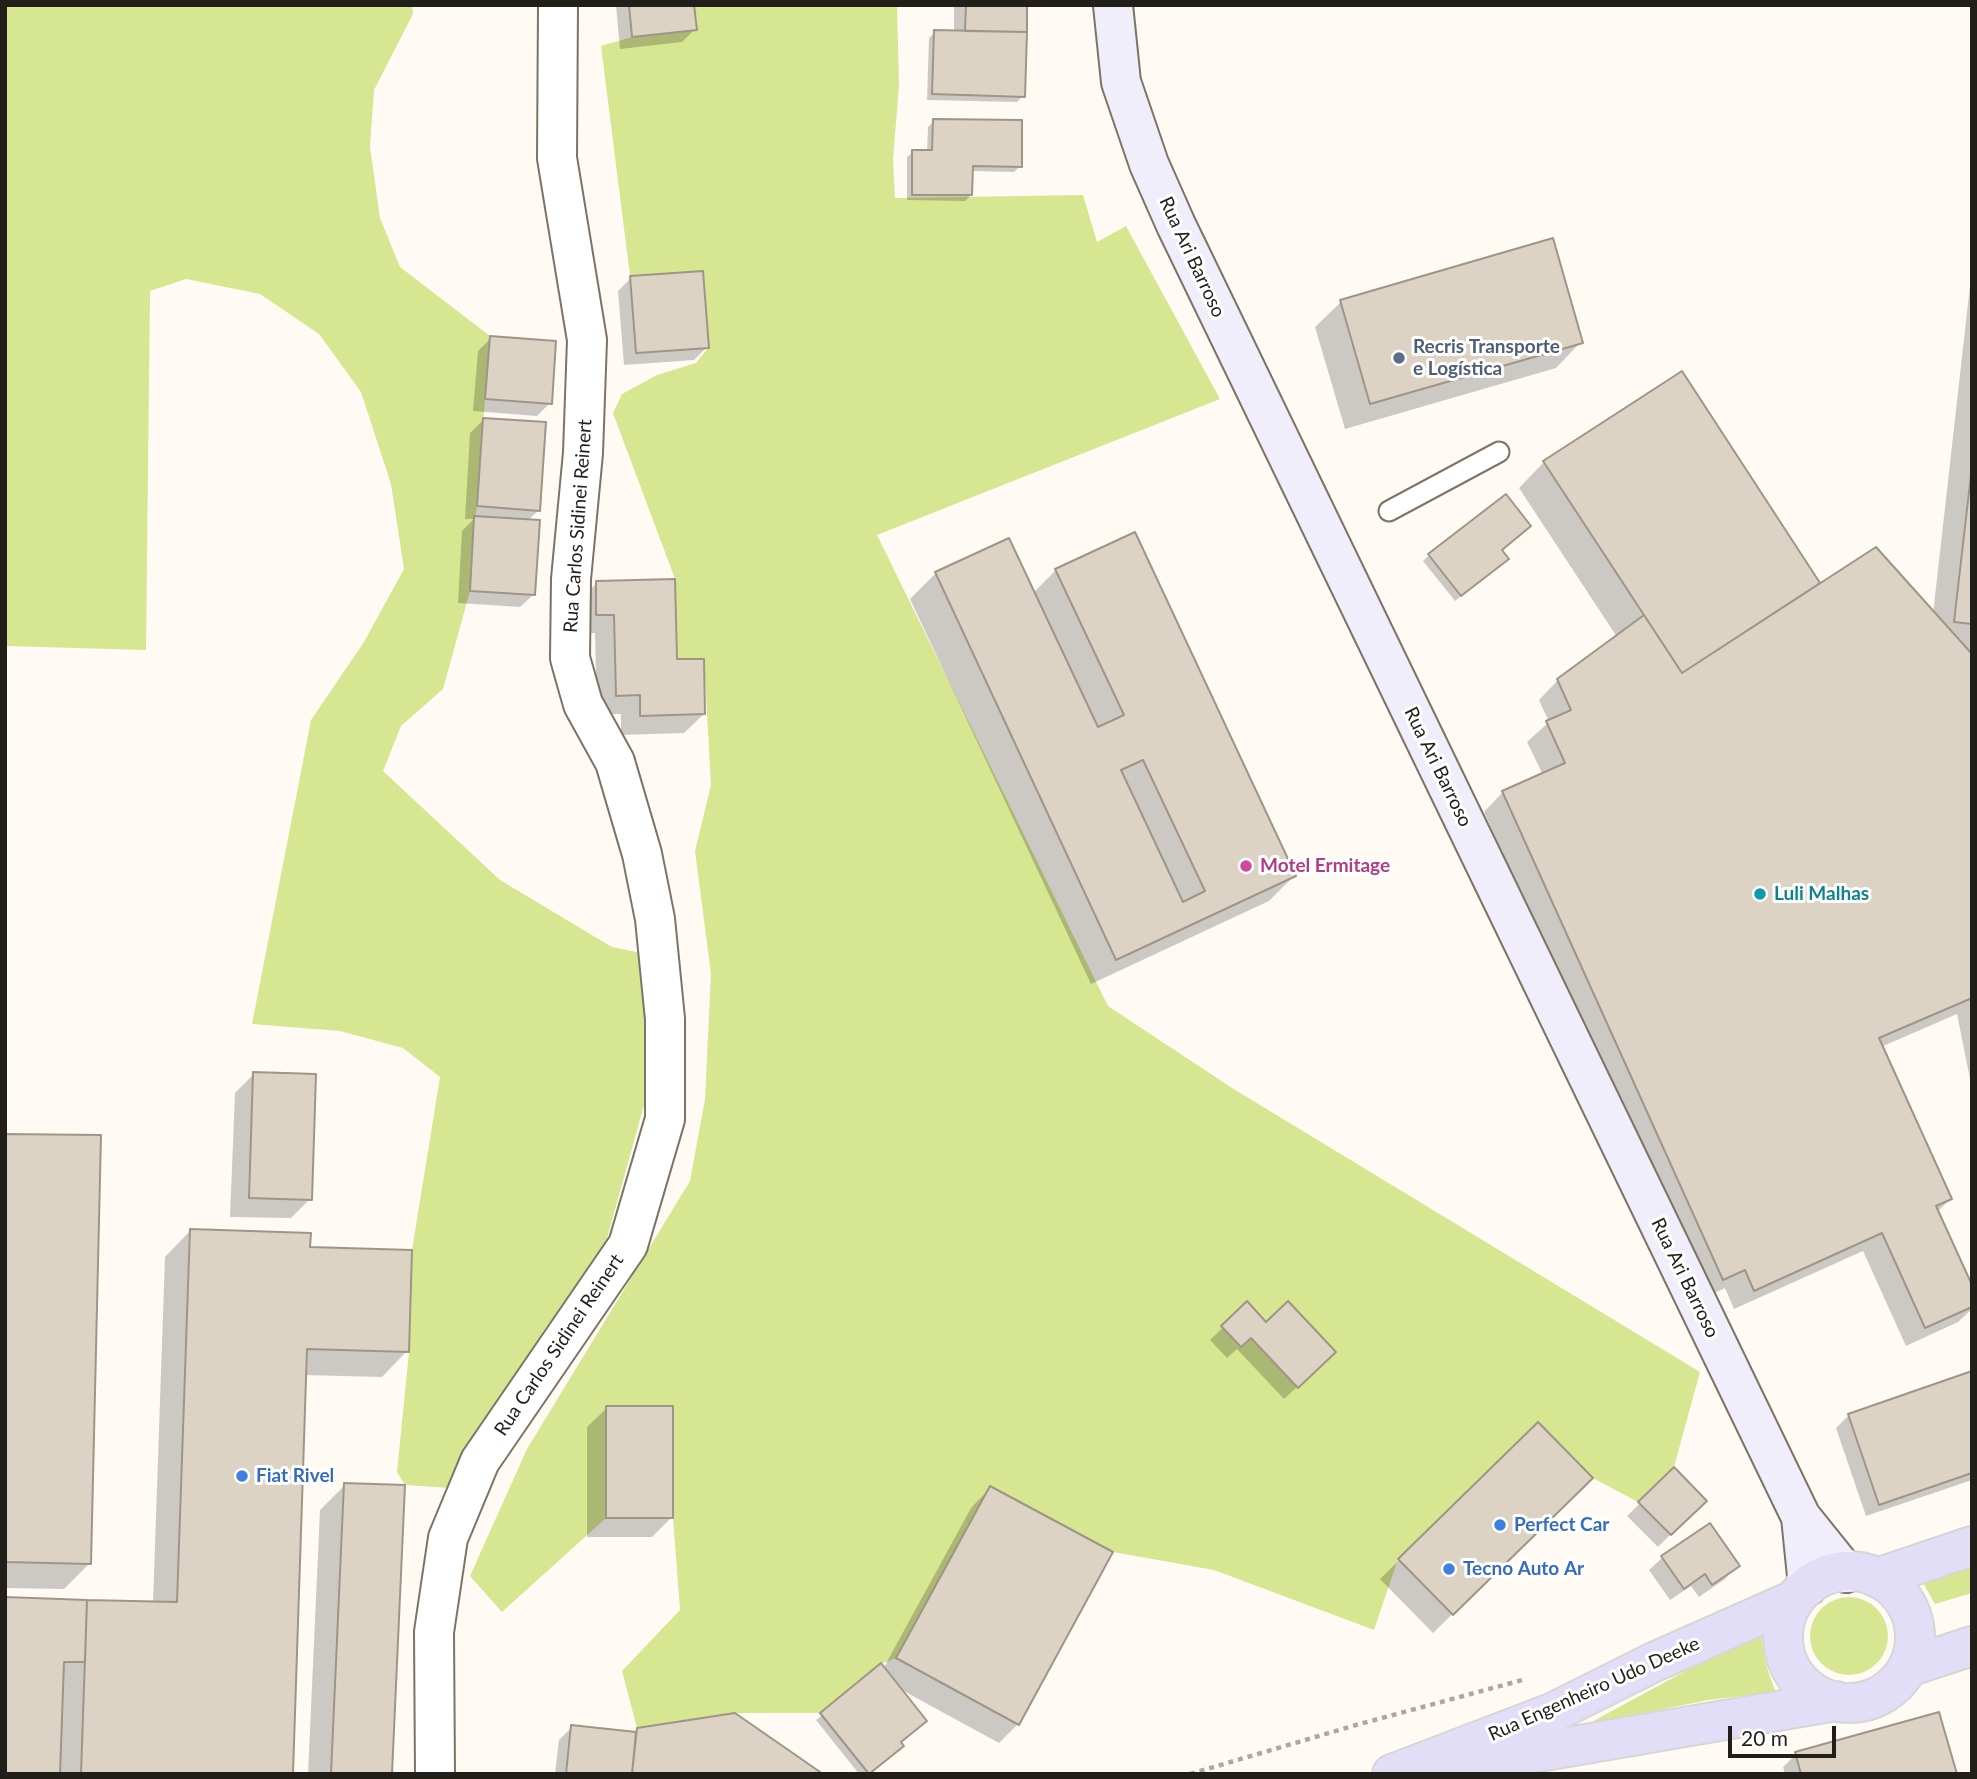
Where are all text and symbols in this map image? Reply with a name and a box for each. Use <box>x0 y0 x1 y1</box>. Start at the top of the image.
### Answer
street label: Rua Ari Barroso <box>1154 193 1230 321</box>
place label: Recris Transporte e Logística <box>1413 336 1560 380</box>
marker: Recris Transporte e Logística <box>1391 350 1407 366</box>
street label: Rua Carlos Sidinei Reinert <box>559 418 597 634</box>
street label: Rua Ari Barroso <box>1399 703 1477 831</box>
place label: Motel Ermitage <box>1260 855 1390 877</box>
marker: Motel Ermitage <box>1238 858 1254 874</box>
place label: Luli Malhas <box>1774 883 1869 905</box>
marker: Luli Malhas <box>1752 886 1768 902</box>
street label: Rua Ari Barroso <box>1646 1214 1724 1342</box>
street label: Rua Carlos Sidinei Reinert <box>490 1250 628 1440</box>
place label: Fiat Rivel <box>256 1465 334 1487</box>
marker: Fiat Rivel <box>234 1468 250 1484</box>
place label: Perfect Car <box>1514 1514 1609 1536</box>
marker: Perfect Car <box>1492 1517 1508 1533</box>
place label: Tecno Auto Ar <box>1463 1558 1584 1580</box>
marker: Tecno Auto Ar <box>1441 1561 1457 1577</box>
street label: Rua Engenheiro Udo Deeke <box>1485 1632 1703 1746</box>
scale bar <box>1732 1712 1840 1756</box>
text: 20 m <box>1741 1725 1788 1750</box>

